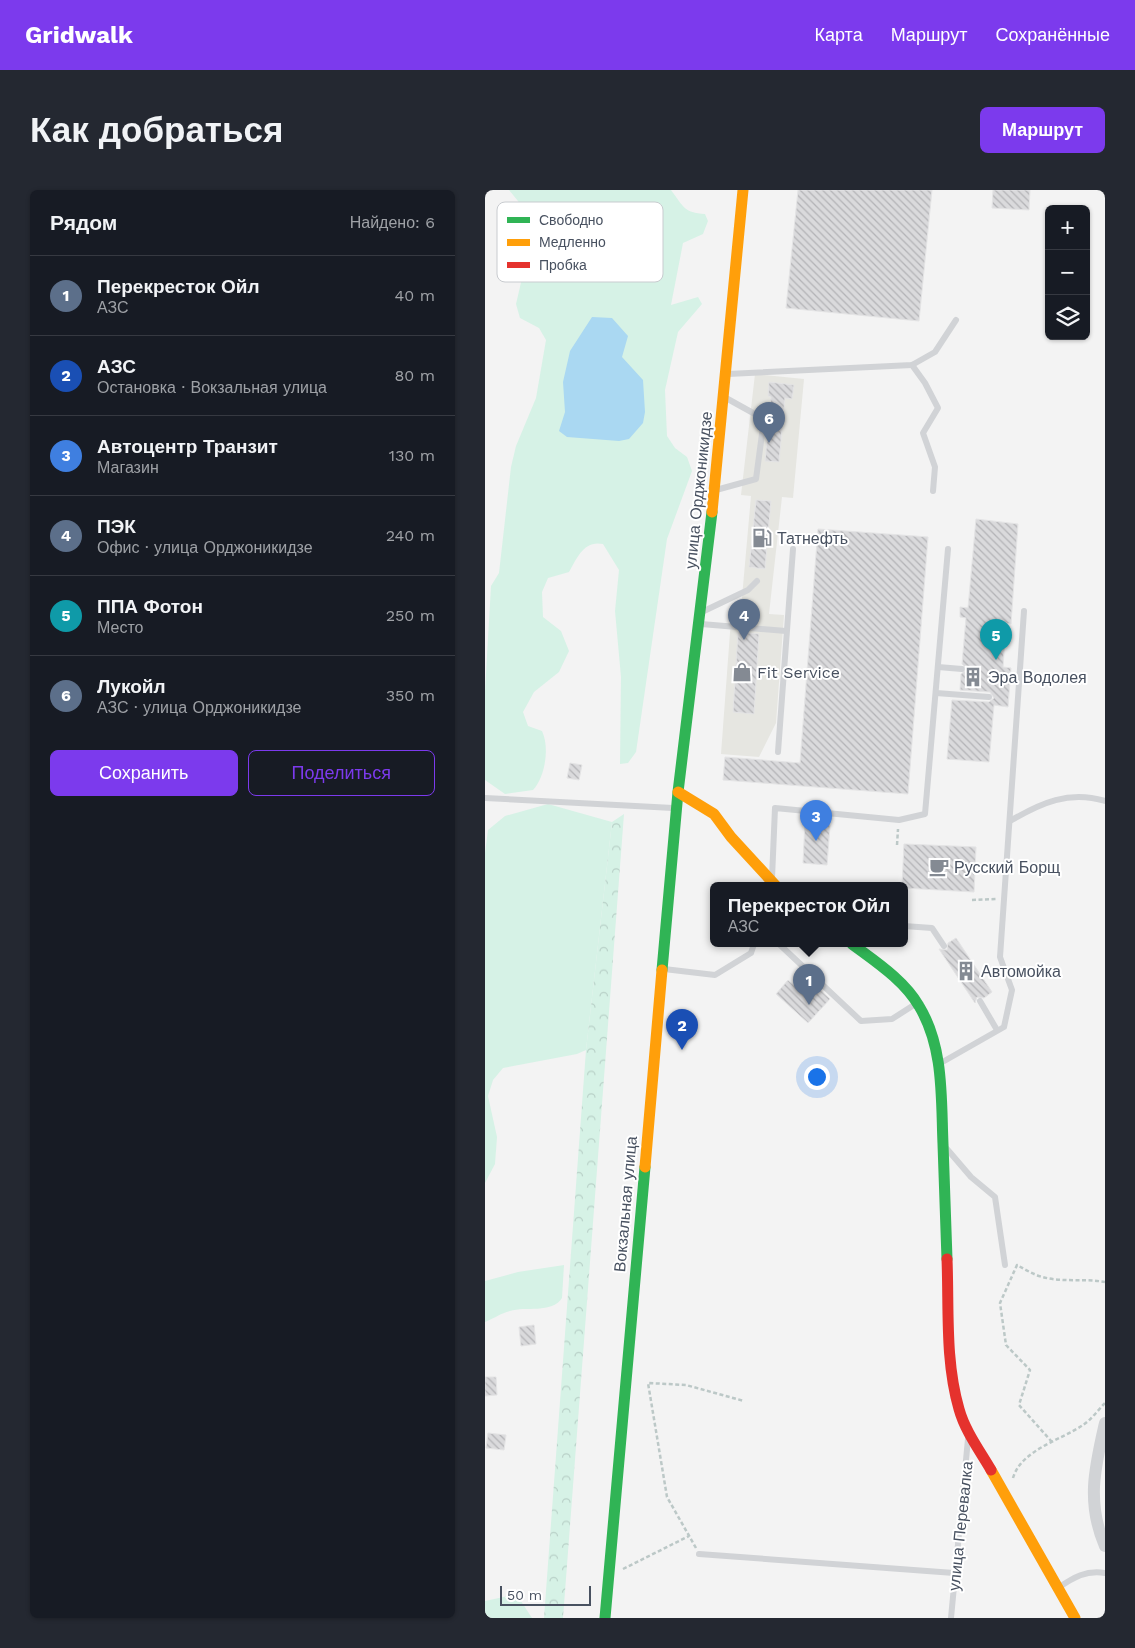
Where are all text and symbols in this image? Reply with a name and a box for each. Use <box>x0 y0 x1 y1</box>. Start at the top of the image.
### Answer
text: Gridwalk <box>25 21 133 49</box>
text: Карта <box>815 24 863 45</box>
text: Маршрут <box>891 24 967 45</box>
text: Сохранённые <box>995 24 1110 45</box>
button: Маршрут <box>980 107 1105 153</box>
text: Как добраться <box>30 109 283 151</box>
legend <box>497 202 663 282</box>
map controls <box>1045 205 1090 340</box>
button: + <box>1045 205 1090 250</box>
text: Рядом <box>50 210 117 235</box>
text: Свободно <box>539 212 604 228</box>
text: Найдено: 6 <box>350 213 435 232</box>
text: Медленно <box>539 234 606 250</box>
button: − <box>1045 250 1090 295</box>
text: Пробка <box>539 257 587 273</box>
text: Перекресток Ойл <box>97 275 260 298</box>
text: 1 <box>63 286 69 305</box>
text: 40 m <box>395 286 435 305</box>
button: layers <box>1045 295 1090 340</box>
text: АЗС <box>97 298 129 317</box>
text: АЗС <box>97 355 136 378</box>
text: 2 <box>61 366 71 385</box>
text: 80 m <box>394 366 435 385</box>
text: Остановка · Вокзальная улица <box>97 378 327 397</box>
pin: 6 <box>753 402 785 443</box>
street label: улица Орджоникидзе <box>681 410 716 570</box>
text: Автоцентр Транзит <box>97 435 278 458</box>
text: 3 <box>61 446 71 465</box>
text: 130 m <box>389 446 435 465</box>
text: Магазин <box>97 458 159 477</box>
text: ПЭК <box>97 515 136 538</box>
text: 4 <box>61 526 71 545</box>
text: 240 m <box>386 526 435 545</box>
fuel station icon: Татнефть <box>751 527 773 549</box>
place label: Татнефть <box>777 529 848 548</box>
text: Офис · улица Орджоникидзе <box>97 538 313 557</box>
text: ППА Фотон <box>97 595 203 618</box>
pin: 4 <box>728 599 760 640</box>
text: 5 <box>61 606 71 625</box>
text: 250 m <box>386 606 435 625</box>
text: Место <box>97 618 143 637</box>
pin: 5 <box>980 619 1012 660</box>
shop icon: Fit Service <box>731 661 753 683</box>
place label: Fit Service <box>757 663 840 682</box>
building icon: Эра Водолея <box>962 666 984 688</box>
place label: Эра Водолея <box>988 668 1087 687</box>
text: Лукойл <box>97 675 166 698</box>
text: 6 <box>61 686 71 705</box>
text: 350 m <box>386 686 435 705</box>
text: АЗС · улица Орджоникидзе <box>97 698 302 717</box>
button: Сохранить <box>50 750 238 796</box>
button: Поделиться <box>248 750 435 796</box>
pin: 3 <box>800 800 832 841</box>
cafe icon: Русский Борщ <box>928 856 950 878</box>
place label: Русский Борщ <box>954 858 1060 877</box>
popup <box>710 882 908 947</box>
text: Перекресток Ойл <box>728 894 890 917</box>
text: АЗС <box>728 917 759 936</box>
building icon: Автомойка <box>955 960 977 982</box>
place label: Автомойка <box>981 962 1061 981</box>
pin: 1 <box>793 964 825 1005</box>
pin: 2 <box>666 1009 698 1050</box>
your location <box>804 1064 830 1090</box>
street label: Вокзальная улица <box>610 1135 641 1273</box>
street label: улица Перевалка <box>944 1460 977 1592</box>
scale bar <box>500 1583 591 1606</box>
text: 50 m <box>507 1587 542 1603</box>

